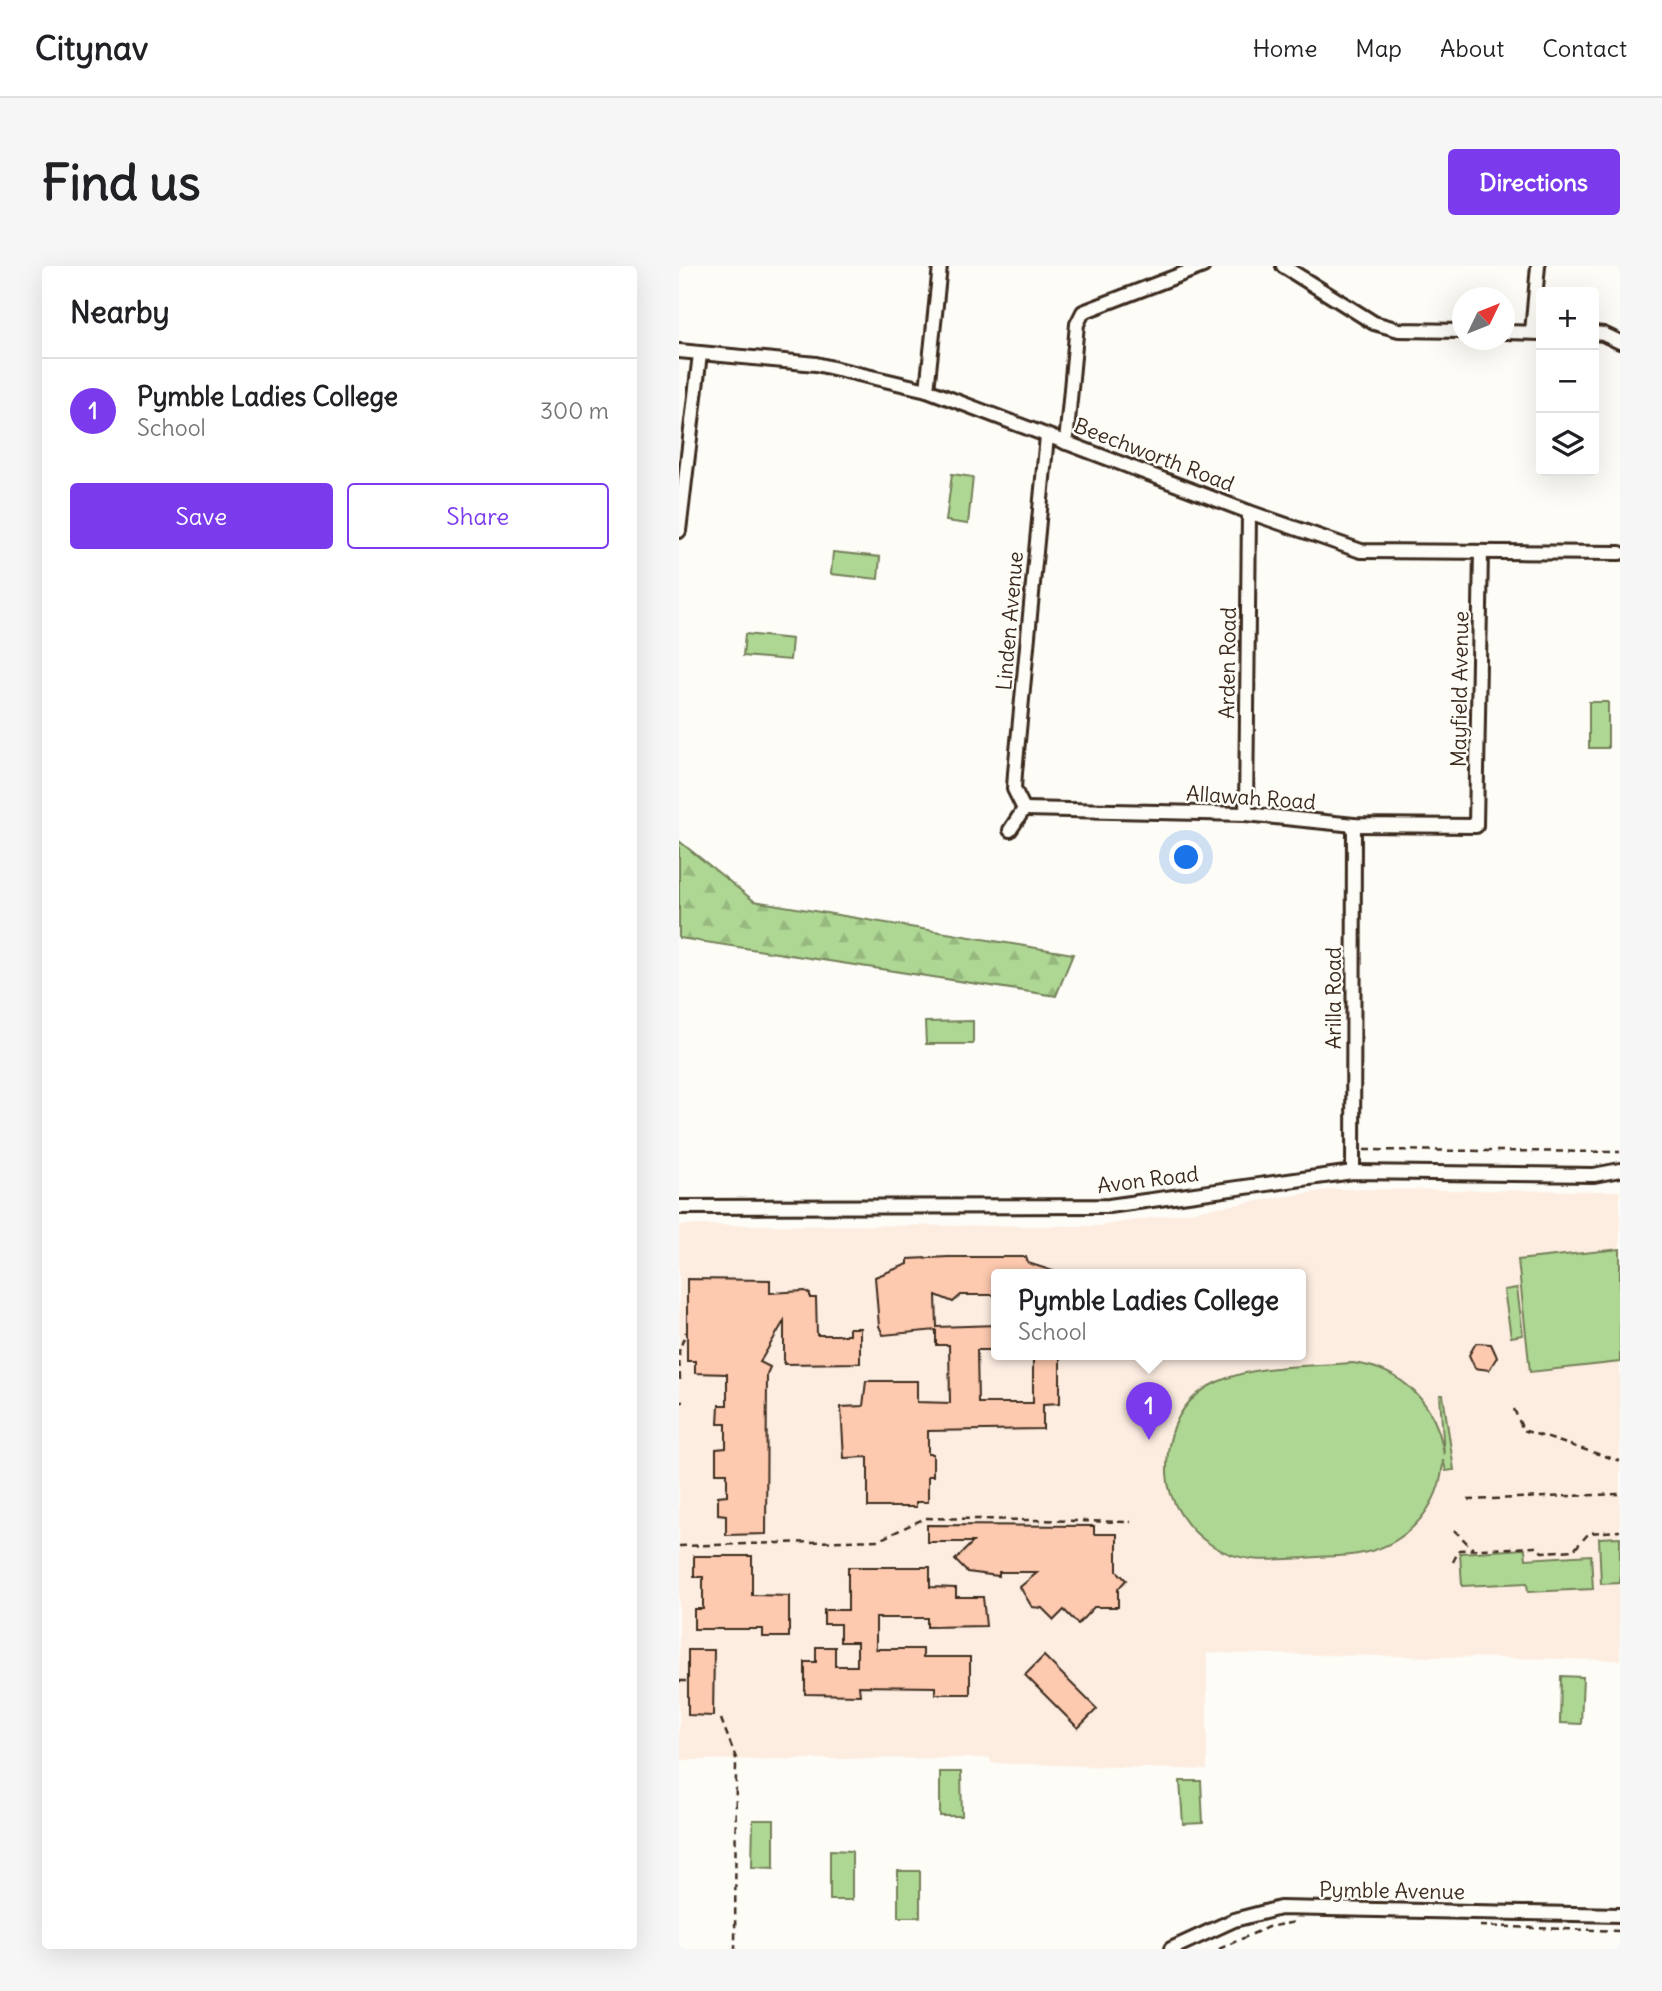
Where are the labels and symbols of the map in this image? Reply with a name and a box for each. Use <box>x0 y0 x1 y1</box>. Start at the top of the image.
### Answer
north arrow <box>1452 287 1515 350</box>
street label: Beechworth Road <box>1070 412 1238 497</box>
street label: Linden Avenue <box>990 550 1029 692</box>
street label: Arden Road <box>1213 607 1242 719</box>
street label: Mayfield Avenue <box>1445 611 1474 767</box>
street label: Allawah Road <box>1185 780 1317 815</box>
your location <box>1169 840 1203 874</box>
street label: Arilla Road <box>1320 947 1347 1049</box>
street label: Avon Road <box>1096 1160 1200 1199</box>
pin: 1 <box>1126 1382 1172 1440</box>
street label: Pymble Avenue <box>1319 1876 1465 1905</box>

